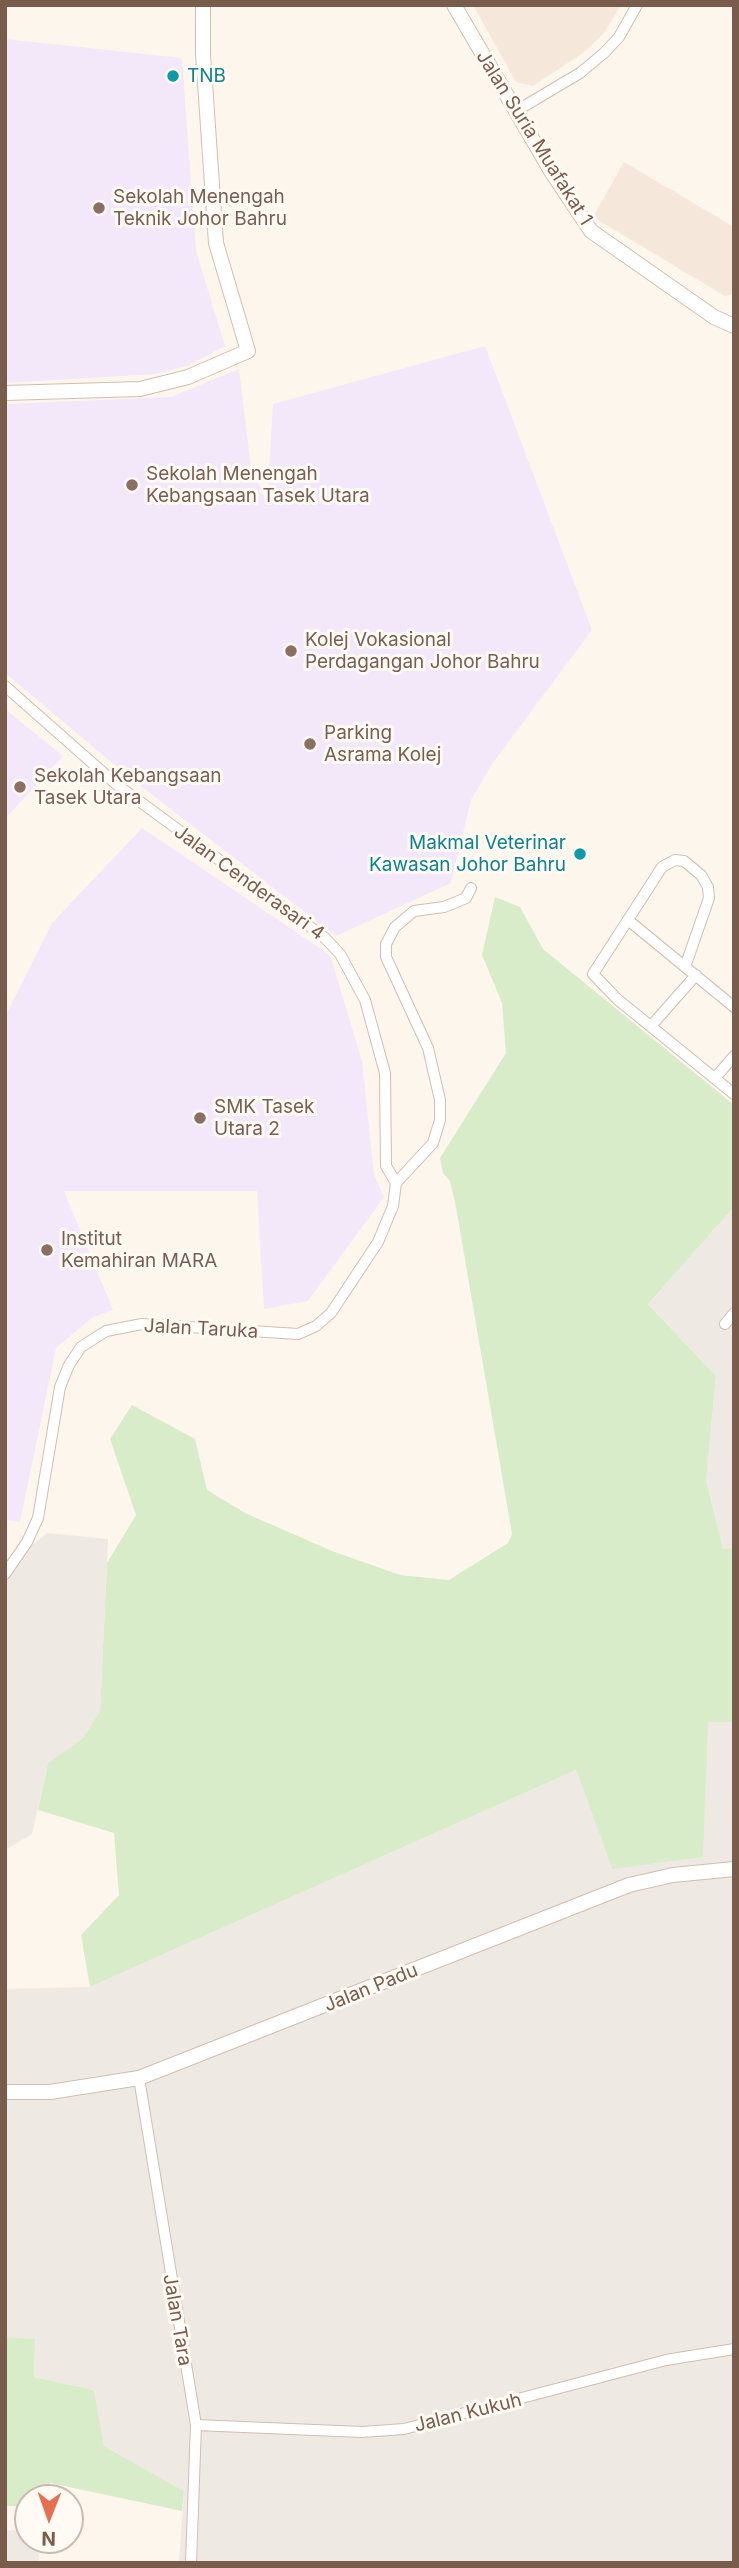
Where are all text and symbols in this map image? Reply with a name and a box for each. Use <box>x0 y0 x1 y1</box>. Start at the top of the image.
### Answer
street label: Jalan Suria Muafakat 1 <box>471 46 597 230</box>
place label: TNB <box>187 65 226 87</box>
marker: TNB <box>165 68 181 84</box>
place label: Sekolah Menengah Teknik Johor Bahru <box>113 186 287 230</box>
marker: Sekolah Menengah Teknik Johor Bahru <box>91 200 107 216</box>
place label: Sekolah Menengah Kebangsaan Tasek Utara <box>146 463 370 507</box>
marker: Sekolah Menengah Kebangsaan Tasek Utara <box>124 477 140 493</box>
place label: Kolej Vokasional Perdagangan Johor Bahru <box>305 629 540 673</box>
marker: Kolej Vokasional Perdagangan Johor Bahru <box>283 643 299 659</box>
place label: Parking Asrama Kolej <box>324 722 441 766</box>
marker: Parking Asrama Kolej <box>302 736 318 752</box>
place label: Sekolah Kebangsaan Tasek Utara <box>34 765 222 809</box>
marker: Sekolah Kebangsaan Tasek Utara <box>12 779 28 795</box>
street label: Jalan Cenderasari 4 <box>169 821 329 945</box>
place label: Makmal Veterinar Kawasan Johor Bahru <box>369 832 566 876</box>
marker: Makmal Veterinar Kawasan Johor Bahru <box>572 846 588 862</box>
place label: SMK Tasek Utara 2 <box>214 1096 315 1140</box>
marker: SMK Tasek Utara 2 <box>192 1110 208 1126</box>
place label: Institut Kemahiran MARA <box>61 1228 217 1272</box>
marker: Institut Kemahiran MARA <box>39 1242 55 1258</box>
street label: Jalan Taruka <box>143 1315 259 1343</box>
street label: Jalan Padu <box>321 1959 421 2017</box>
street label: Jalan Tara <box>158 2272 196 2368</box>
street label: Jalan Kukuh <box>412 2389 524 2437</box>
north arrow <box>14 2484 84 2554</box>
text: N <box>41 2527 56 2550</box>

